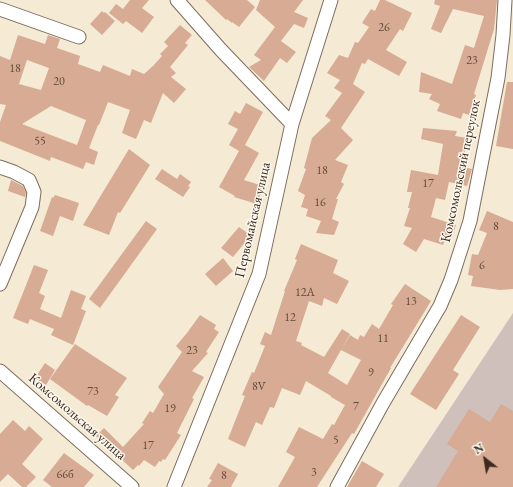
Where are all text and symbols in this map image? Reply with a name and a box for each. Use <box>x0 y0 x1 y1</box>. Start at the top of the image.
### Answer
house number: 26 <box>378 21 390 35</box>
house number: 23 <box>466 54 478 68</box>
house number: 18 <box>9 62 21 76</box>
house number: 20 <box>53 75 65 89</box>
street label: Комсомольский переулок <box>438 98 484 244</box>
house number: 55 <box>34 134 46 148</box>
street label: Первомайская улица <box>232 161 274 279</box>
house number: 18 <box>316 164 328 178</box>
house number: 17 <box>422 177 434 191</box>
house number: 16 <box>314 196 326 210</box>
house number: 8 <box>493 220 499 234</box>
house number: 6 <box>479 259 485 273</box>
house number: 12A <box>295 286 315 300</box>
house number: 13 <box>405 295 417 309</box>
house number: 12 <box>284 311 296 325</box>
house number: 11 <box>377 332 389 346</box>
house number: 23 <box>186 344 198 358</box>
house number: 9 <box>368 366 374 380</box>
street label: Комсомольская улица <box>25 370 129 464</box>
house number: 8V <box>252 380 266 394</box>
house number: 73 <box>87 385 99 399</box>
house number: 7 <box>353 400 359 414</box>
house number: 19 <box>164 402 176 416</box>
house number: 5 <box>333 433 339 447</box>
house number: 17 <box>142 439 154 453</box>
north arrow <box>465 439 505 479</box>
text: N <box>471 440 486 457</box>
house number: 3 <box>311 466 317 480</box>
house number: 66б <box>56 468 74 482</box>
house number: 8 <box>221 469 227 483</box>

